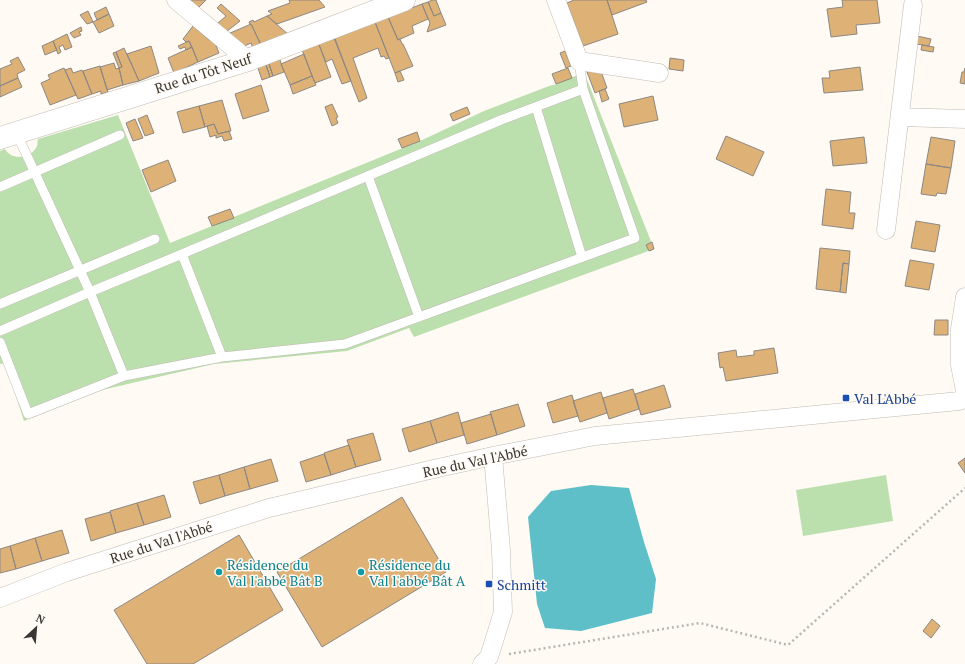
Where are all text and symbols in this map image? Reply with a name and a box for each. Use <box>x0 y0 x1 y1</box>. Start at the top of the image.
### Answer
street label: Rue du Tôt Neuf <box>152 48 255 98</box>
place label: Val L'Abbé <box>854 389 916 408</box>
marker: Val L'Abbé <box>841 393 851 403</box>
street label: Rue du Val l'Abbé <box>421 441 529 481</box>
street label: Rue du Val l'Abbé <box>107 516 215 568</box>
place label: Résidence du Val l'abbé Bât B <box>227 555 323 590</box>
place label: Résidence du Val l'abbé Bât A <box>369 555 466 590</box>
marker: Résidence du Val l'abbé Bât B <box>214 567 224 577</box>
marker: Résidence du Val l'abbé Bât A <box>356 567 366 577</box>
place label: Schmitt <box>497 575 547 594</box>
marker: Schmitt <box>484 579 494 589</box>
north arrow <box>16 608 56 648</box>
text: N <box>34 611 48 627</box>

